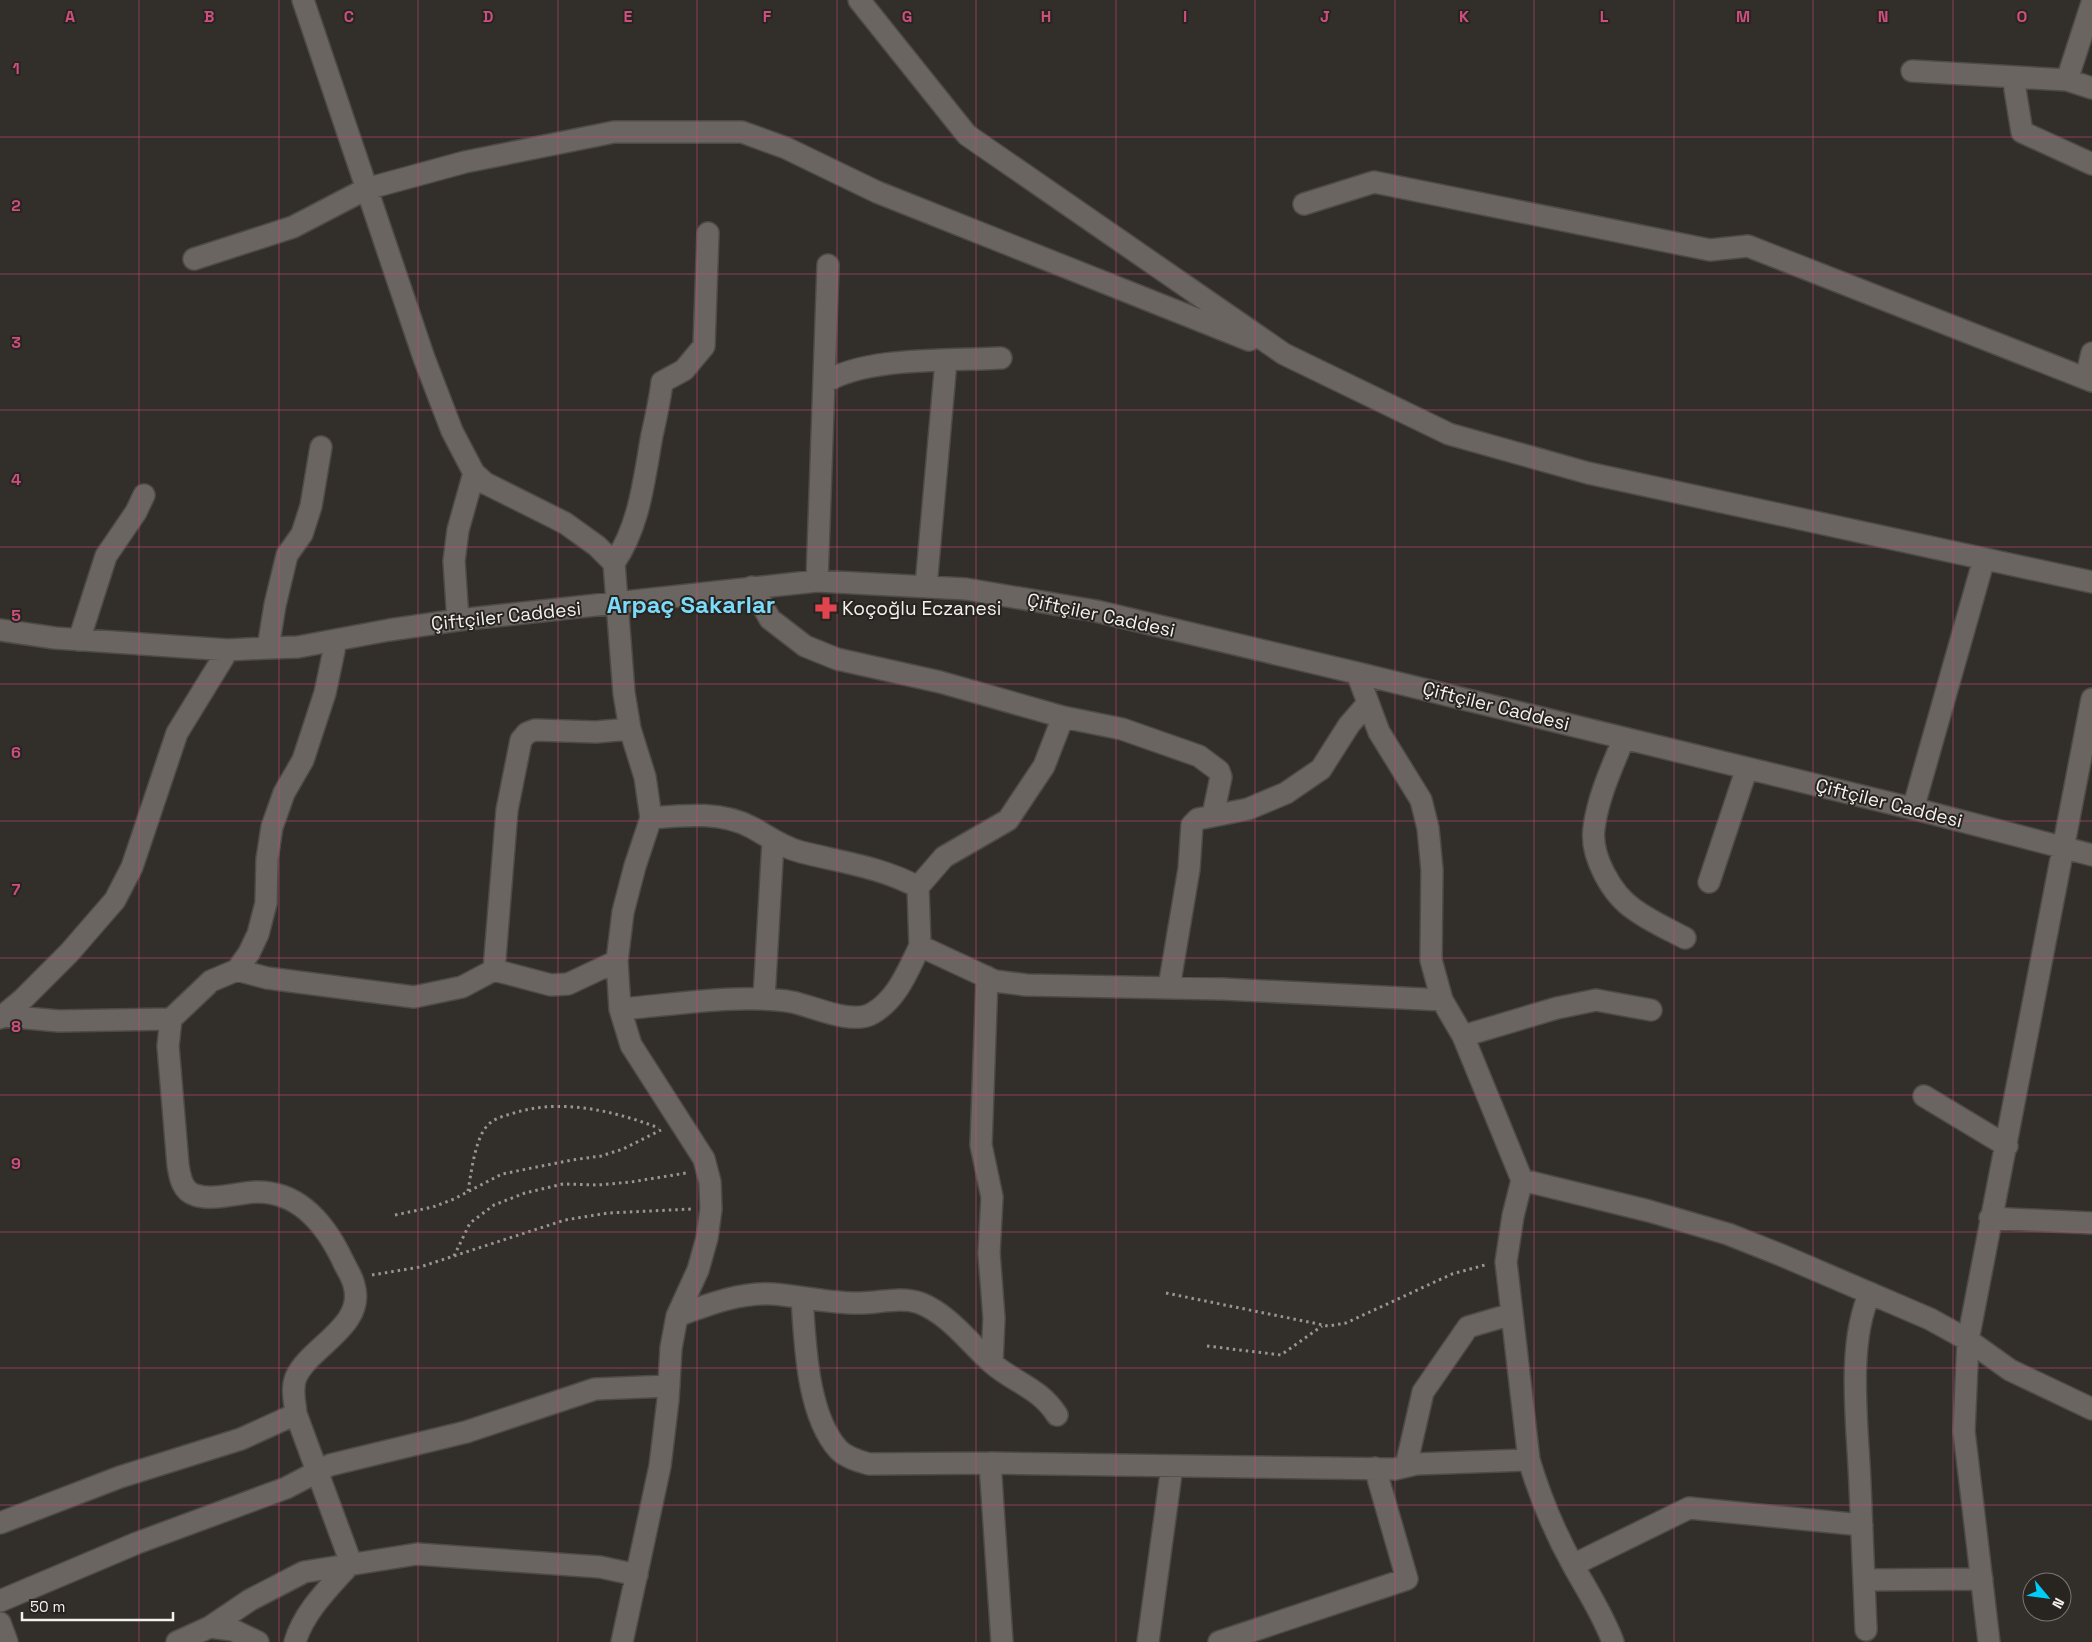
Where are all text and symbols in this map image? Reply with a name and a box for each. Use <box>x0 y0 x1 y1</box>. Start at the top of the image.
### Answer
text: A <box>65 6 75 27</box>
text: B <box>204 6 214 27</box>
text: C <box>344 6 354 27</box>
text: D <box>483 6 493 27</box>
text: E <box>624 6 633 27</box>
text: F <box>763 6 772 27</box>
text: G <box>902 6 912 27</box>
text: H <box>1041 6 1051 27</box>
text: I <box>1183 6 1187 27</box>
text: J <box>1320 6 1330 27</box>
text: K <box>1459 6 1469 27</box>
text: L <box>1600 6 1609 27</box>
text: M <box>1736 6 1750 27</box>
text: N <box>1878 6 1888 27</box>
text: O <box>2017 6 2028 27</box>
text: 1 <box>12 58 20 79</box>
text: 2 <box>11 195 21 216</box>
text: 3 <box>11 332 21 353</box>
text: 4 <box>11 469 21 490</box>
street label: Çiftçiler Caddesi <box>1025 587 1177 643</box>
district label: Arpaç Sakarlar <box>607 589 775 620</box>
pharmacy icon: Koçoğlu Eczanesi <box>813 595 839 621</box>
street label: Çiftçiler Caddesi <box>430 596 582 636</box>
place label: Koçoğlu Eczanesi <box>842 596 1001 621</box>
text: 5 <box>11 605 21 626</box>
street label: Çiftçiler Caddesi <box>1420 676 1572 736</box>
text: 6 <box>11 742 21 763</box>
street label: Çiftçiler Caddesi <box>1813 773 1965 833</box>
text: 7 <box>12 879 21 900</box>
text: 8 <box>11 1016 21 1037</box>
text: 9 <box>11 1153 21 1174</box>
north arrow <box>2022 1572 2072 1622</box>
scale bar <box>22 1590 174 1622</box>
text: N <box>2048 1595 2069 1612</box>
text: 50 m <box>30 1597 65 1616</box>

